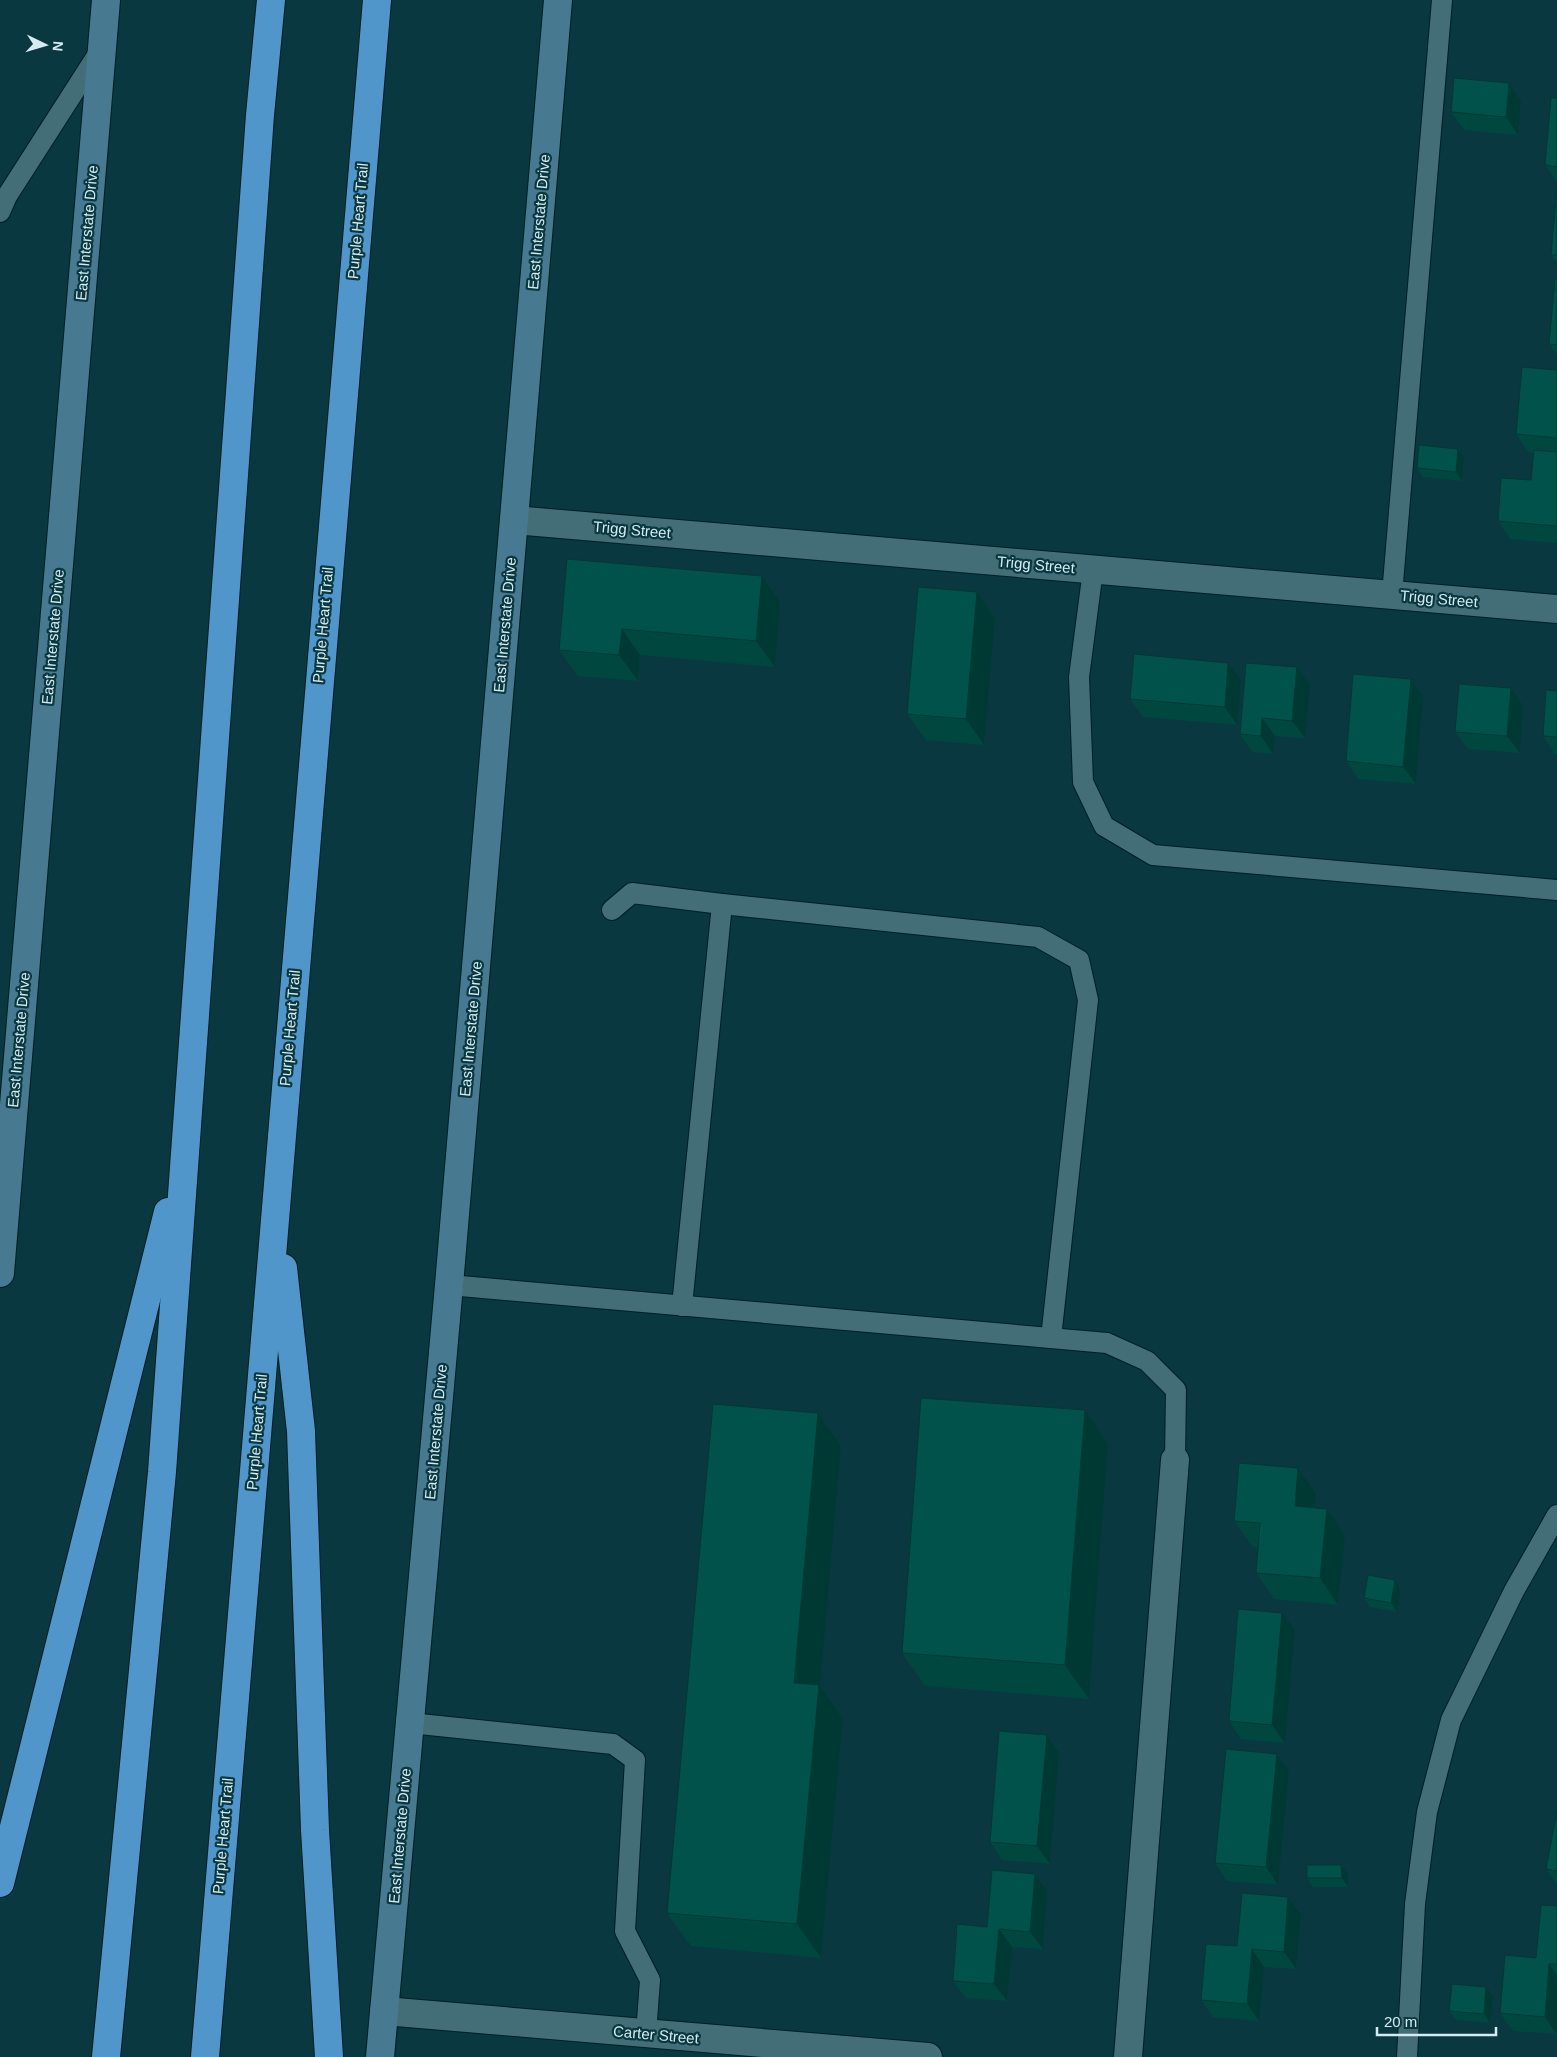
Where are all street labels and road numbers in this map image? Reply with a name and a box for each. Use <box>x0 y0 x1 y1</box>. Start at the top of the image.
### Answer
street label: East Interstate Drive <box>524 154 553 290</box>
street label: Purple Heart Trail <box>344 162 371 280</box>
street label: East Interstate Drive <box>72 165 101 301</box>
street label: Trigg Street <box>593 518 672 541</box>
street label: Trigg Street <box>997 553 1076 576</box>
street label: East Interstate Drive <box>490 557 519 693</box>
street label: Purple Heart Trail <box>309 566 336 684</box>
street label: East Interstate Drive <box>38 569 67 705</box>
street label: Trigg Street <box>1400 587 1479 610</box>
street label: East Interstate Drive <box>456 961 485 1097</box>
street label: Purple Heart Trail <box>276 969 303 1087</box>
street label: East Interstate Drive <box>4 972 33 1108</box>
street label: East Interstate Drive <box>421 1364 450 1500</box>
street label: Purple Heart Trail <box>243 1373 270 1491</box>
street label: East Interstate Drive <box>385 1768 414 1904</box>
street label: Purple Heart Trail <box>209 1777 236 1895</box>
street label: Carter Street <box>613 2022 700 2047</box>

